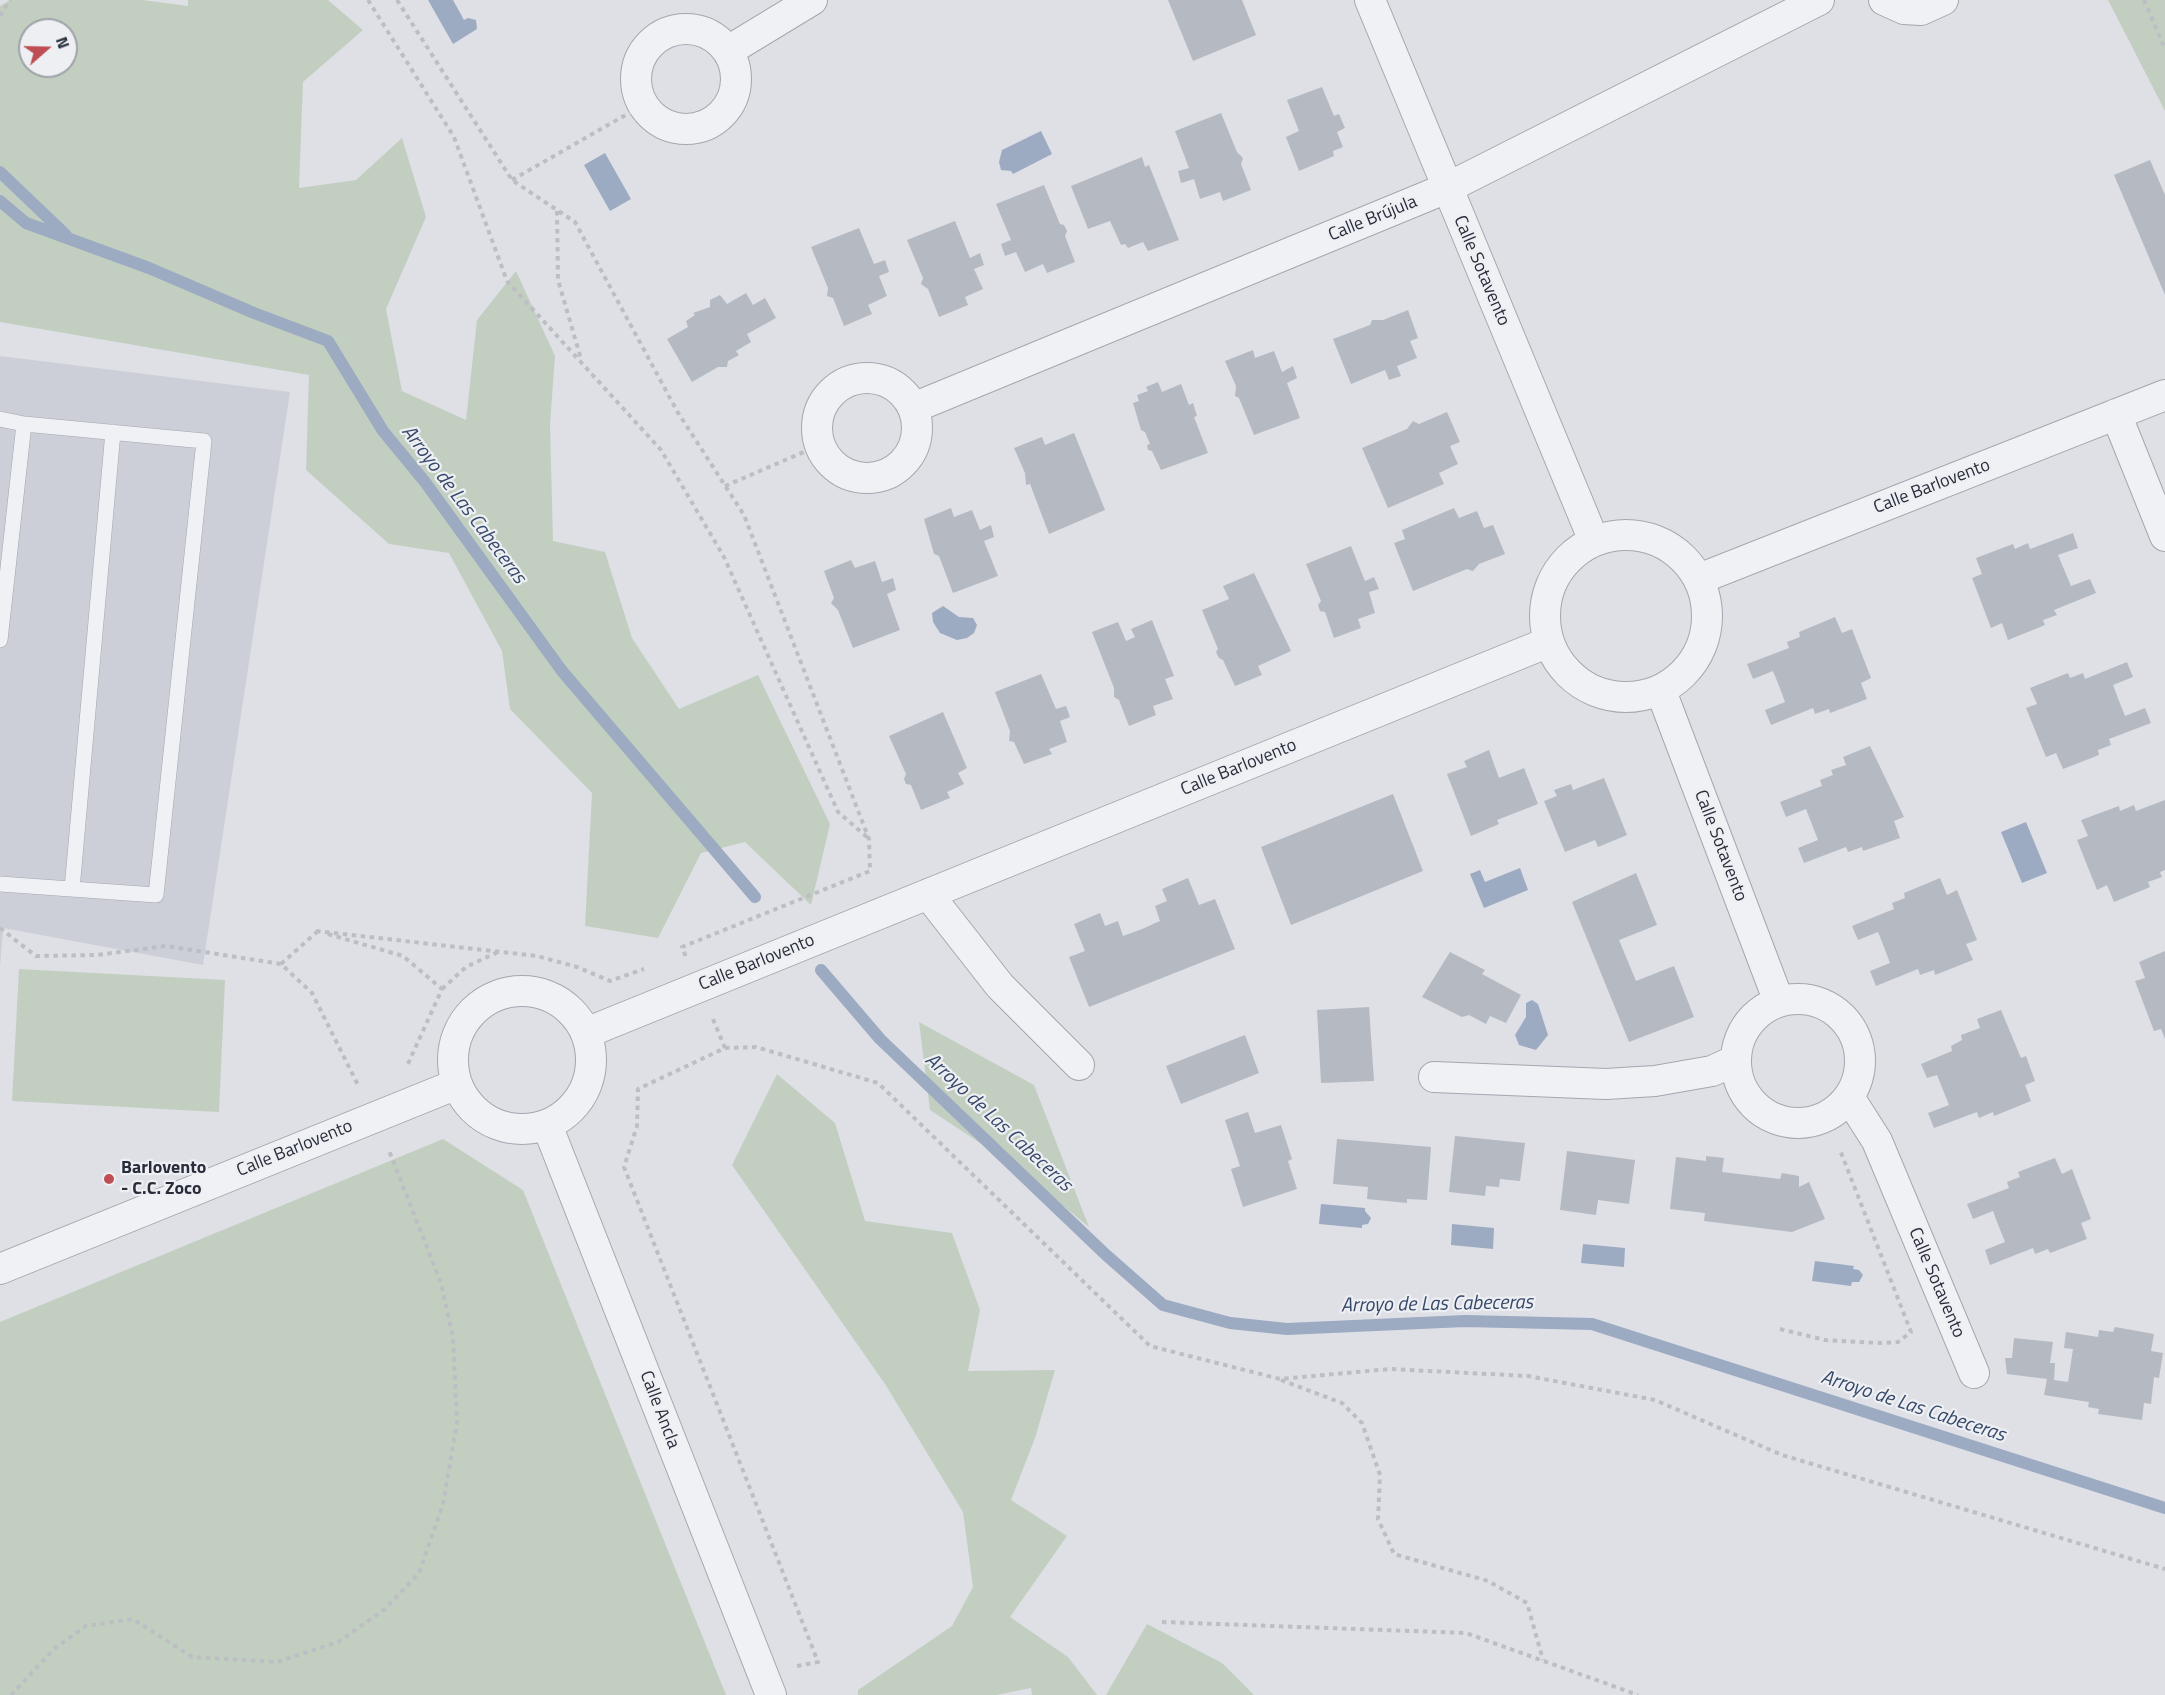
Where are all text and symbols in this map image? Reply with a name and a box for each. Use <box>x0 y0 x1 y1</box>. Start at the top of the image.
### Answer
north arrow <box>18 18 78 78</box>
text: N <box>50 33 76 52</box>
street label: Calle Brújula <box>1326 191 1420 247</box>
street label: Calle Sotavento <box>1448 213 1514 329</box>
water label: Arroyo de Las Cabeceras <box>396 421 530 589</box>
street label: Calle Barlovento <box>1871 455 1993 519</box>
street label: Calle Barlovento <box>1178 735 1300 801</box>
street label: Calle Sotavento <box>1689 787 1751 905</box>
street label: Calle Barlovento <box>696 930 818 996</box>
water label: Arroyo de Las Cabeceras <box>920 1049 1076 1197</box>
street label: Calle Barlovento <box>234 1116 356 1182</box>
place label: Barlovento - C.C. Zoco <box>121 1158 206 1200</box>
marker: Barlovento - C.C. Zoco <box>102 1172 116 1186</box>
street label: Calle Sotavento <box>1903 1225 1969 1341</box>
water label: Arroyo de Las Cabeceras <box>1341 1291 1533 1319</box>
water label: Arroyo de Las Cabeceras <box>1818 1366 2008 1448</box>
street label: Calle Ancla <box>634 1368 684 1452</box>

